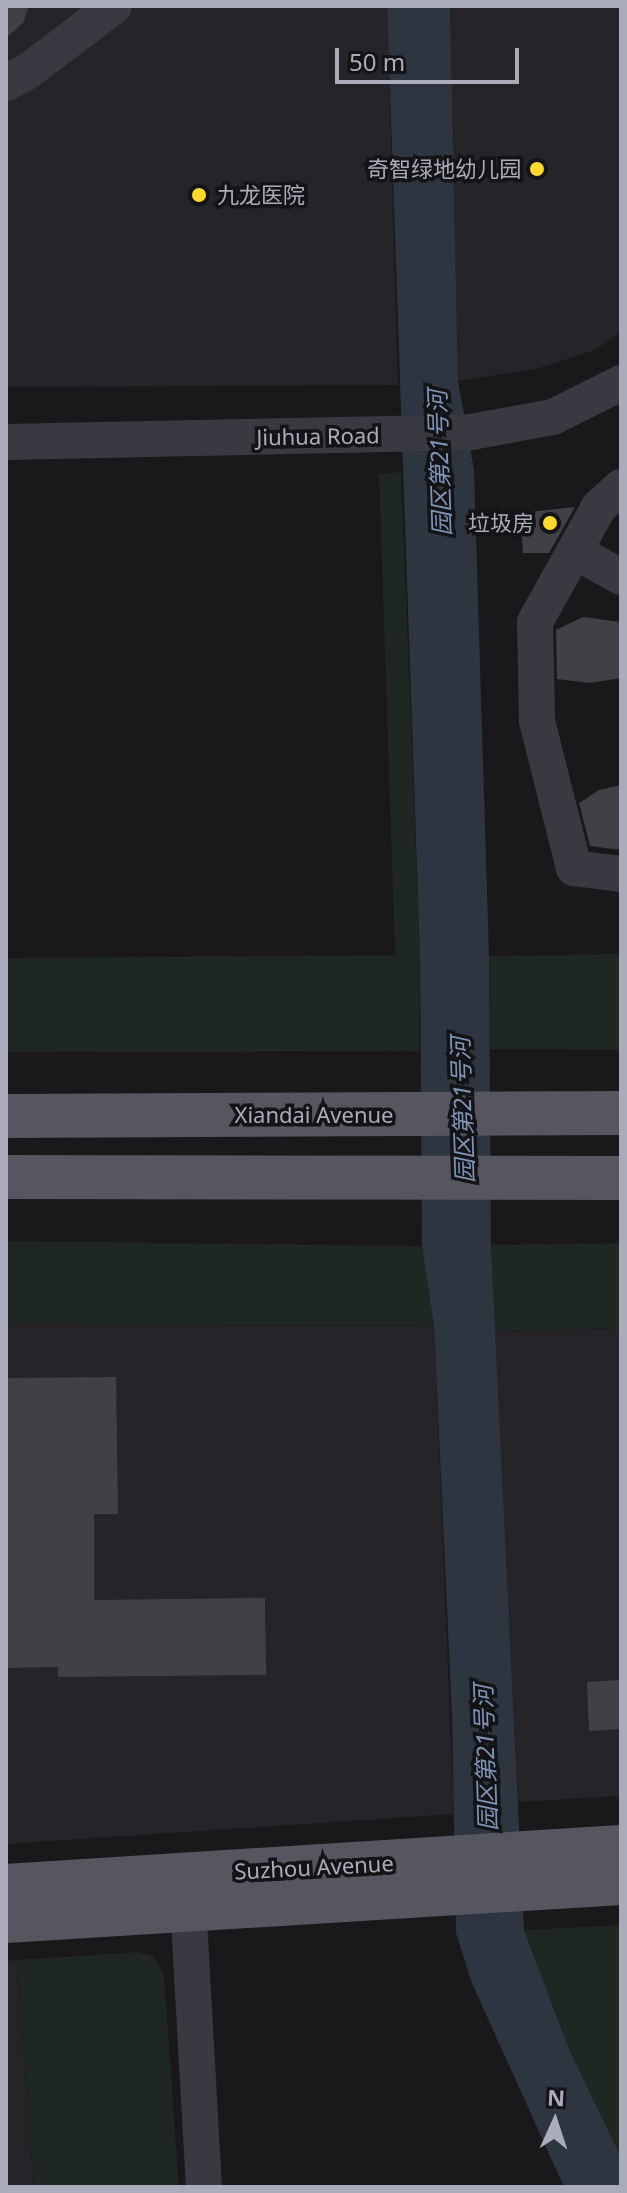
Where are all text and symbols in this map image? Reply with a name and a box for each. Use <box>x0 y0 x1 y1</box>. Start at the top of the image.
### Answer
scale bar <box>339 32 523 82</box>
text: 50 m <box>349 45 405 78</box>
place label: 奇智绿地幼儿园 <box>367 156 521 182</box>
marker: 奇智绿地幼儿园 <box>528 160 546 178</box>
place label: 九龙医院 <box>217 182 305 208</box>
marker: 九龙医院 <box>188 184 210 206</box>
water label: 园区第21号河 <box>422 389 456 537</box>
street label: Jiuhua Road <box>256 422 380 450</box>
place label: 垃圾房 <box>468 510 534 536</box>
marker: 垃圾房 <box>541 514 559 532</box>
water label: 园区第21号河 <box>445 1036 479 1184</box>
street label: Xiandai Avenue <box>234 1102 394 1128</box>
water label: 园区第21号河 <box>468 1684 502 1832</box>
street label: Suzhou Avenue <box>234 1850 394 1884</box>
north arrow <box>515 2081 595 2161</box>
text: N <box>547 2082 566 2112</box>

